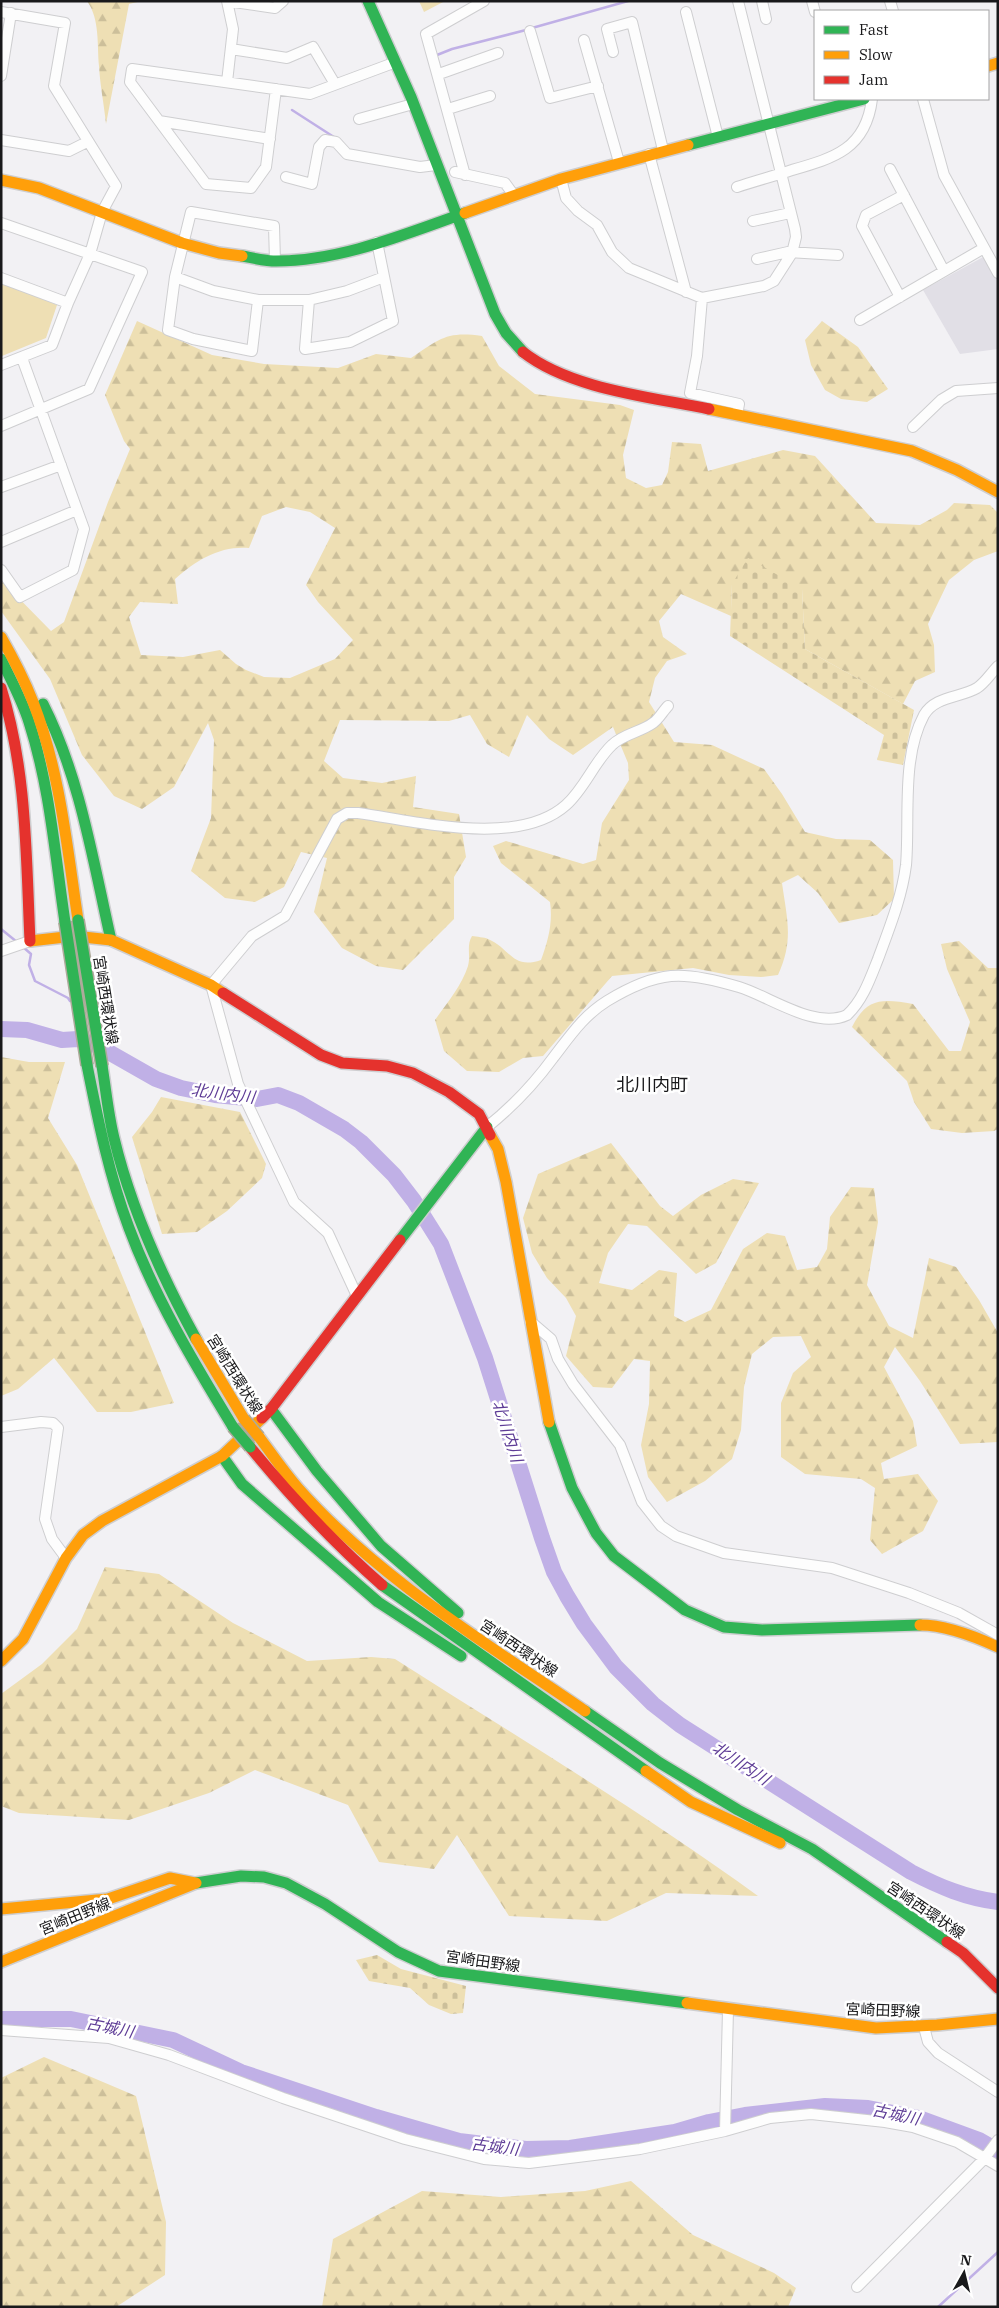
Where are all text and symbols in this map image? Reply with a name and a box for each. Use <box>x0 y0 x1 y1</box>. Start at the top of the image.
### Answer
legend <box>814 10 989 100</box>
text: Fast <box>859 20 889 39</box>
text: Slow <box>859 45 893 64</box>
text: Jam <box>859 70 888 89</box>
street label: 宮崎西環状線 <box>90 954 122 1046</box>
district label: 北川内町 <box>616 1073 688 1096</box>
water label: 北川内川 <box>190 1079 258 1107</box>
street label: 宮崎西環状線 <box>203 1331 267 1417</box>
water label: 北川内川 <box>489 1397 528 1466</box>
street label: 宮崎西環状線 <box>476 1615 562 1681</box>
water label: 北川内川 <box>709 1737 775 1790</box>
street label: 宮崎西環状線 <box>883 1877 969 1943</box>
street label: 宮崎田野線 <box>37 1893 113 1939</box>
street label: 宮崎田野線 <box>445 1946 521 1976</box>
street label: 宮崎田野線 <box>845 1999 921 2021</box>
water label: 古城川 <box>85 2013 137 2042</box>
water label: 古城川 <box>870 2099 924 2129</box>
water label: 古城川 <box>470 2133 522 2159</box>
north arrow <box>939 2248 989 2298</box>
text: N <box>959 2250 973 2270</box>

